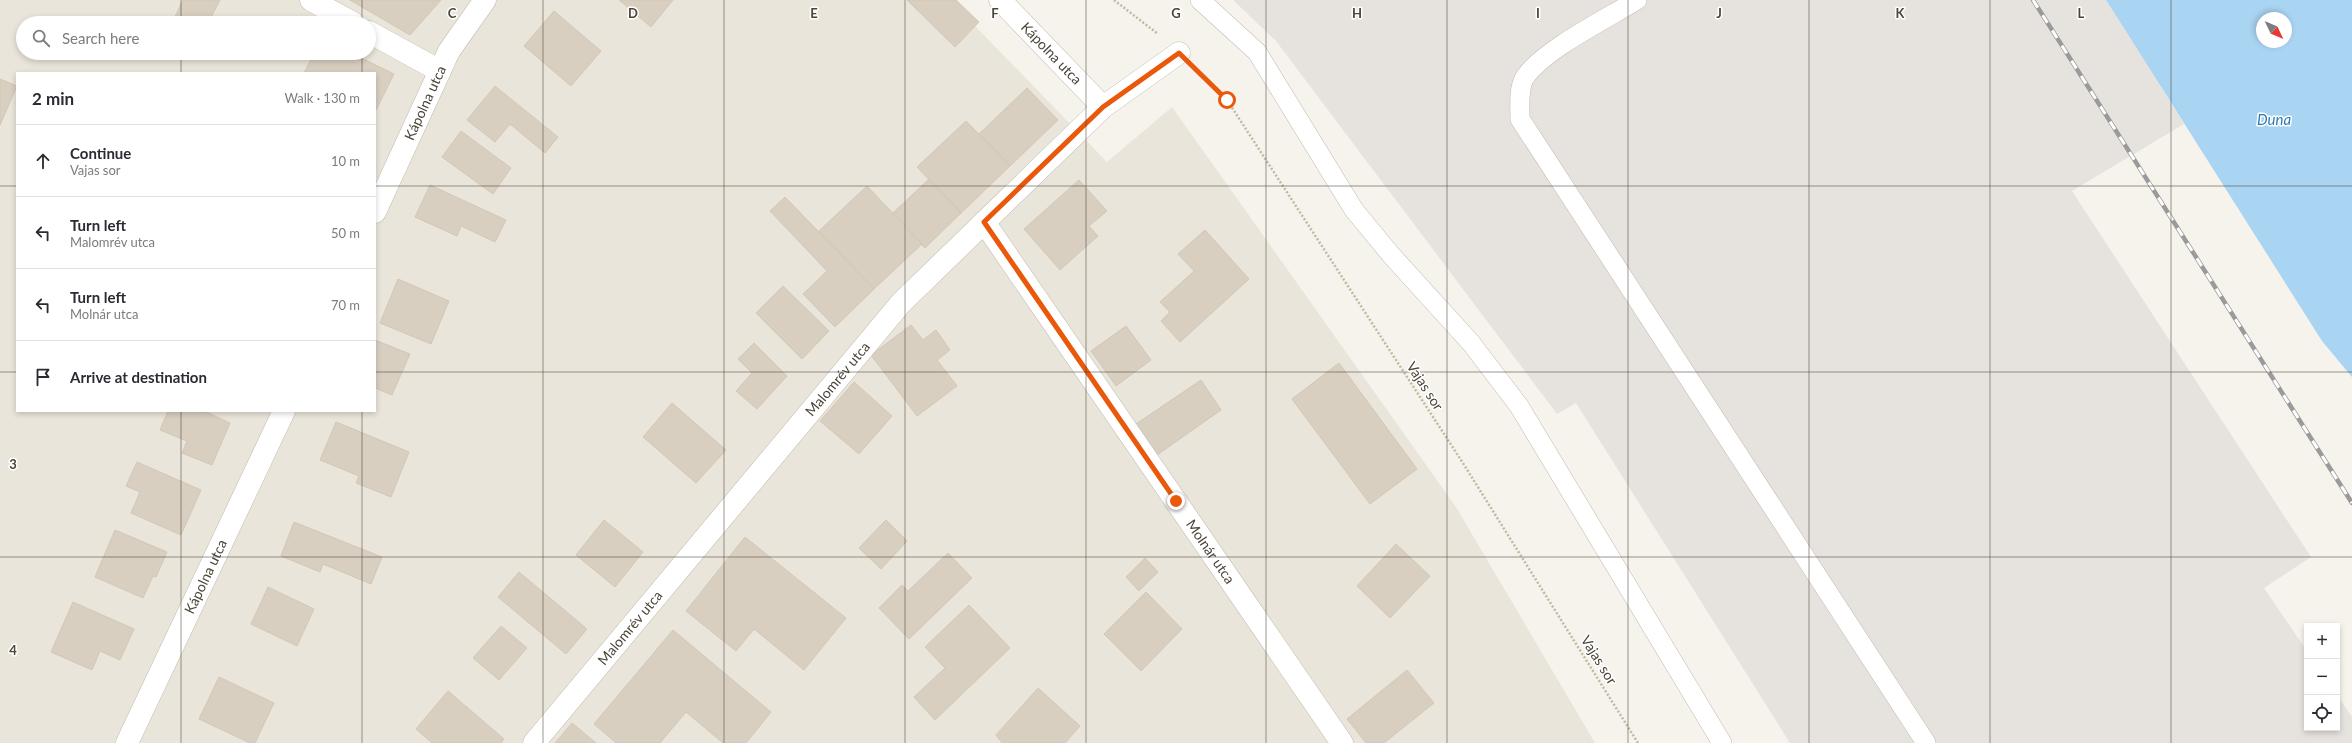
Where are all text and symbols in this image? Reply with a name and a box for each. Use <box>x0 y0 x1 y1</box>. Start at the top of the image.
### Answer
text: C <box>448 5 457 21</box>
text: D <box>628 5 638 21</box>
text: E <box>810 5 818 21</box>
text: F <box>991 5 999 21</box>
text: G <box>1171 5 1181 21</box>
text: H <box>1352 5 1362 21</box>
text: I <box>1536 5 1540 21</box>
text: J <box>1716 5 1722 21</box>
text: K <box>1896 5 1906 21</box>
text: L <box>2078 5 2085 21</box>
north arrow <box>2256 12 2292 48</box>
search box <box>16 16 376 60</box>
street label: Kápolna utca <box>1018 18 1086 88</box>
icon: search <box>30 27 52 49</box>
text: Search here <box>62 29 139 47</box>
street label: Kápolna utca <box>400 63 449 143</box>
text: 2 min <box>32 88 74 109</box>
text: Walk · 130 m <box>284 90 360 106</box>
route start <box>1218 91 1236 109</box>
water label: Duna <box>2257 110 2291 128</box>
text: Continue <box>70 144 131 162</box>
icon: ahead <box>32 150 54 172</box>
text: 10 m <box>331 153 360 169</box>
text: Vajas sor <box>70 162 121 178</box>
text: Turn left <box>70 216 126 234</box>
icon: left <box>32 222 54 244</box>
text: 50 m <box>331 225 360 241</box>
text: Malomrév utca <box>70 234 155 250</box>
text: Turn left <box>70 288 126 306</box>
icon: left <box>32 294 54 316</box>
text: 70 m <box>331 297 360 313</box>
text: Molnár utca <box>70 306 138 322</box>
street label: Malomrév utca <box>801 338 873 419</box>
street label: Vajas sor <box>1403 358 1447 413</box>
icon: arrive <box>32 366 54 388</box>
text: Arrive at destination <box>70 368 207 386</box>
text: 3 <box>9 456 17 472</box>
route end <box>1167 492 1185 510</box>
street label: Molnár utca <box>1183 516 1239 587</box>
street label: Kápolna utca <box>180 537 230 616</box>
street label: Malomrév utca <box>594 587 666 668</box>
map controls <box>2304 623 2340 731</box>
button: + <box>2304 623 2340 659</box>
street label: Vajas sor <box>1578 632 1621 687</box>
text: 4 <box>9 642 17 658</box>
button: − <box>2304 659 2340 695</box>
button: locate <box>2304 695 2340 731</box>

